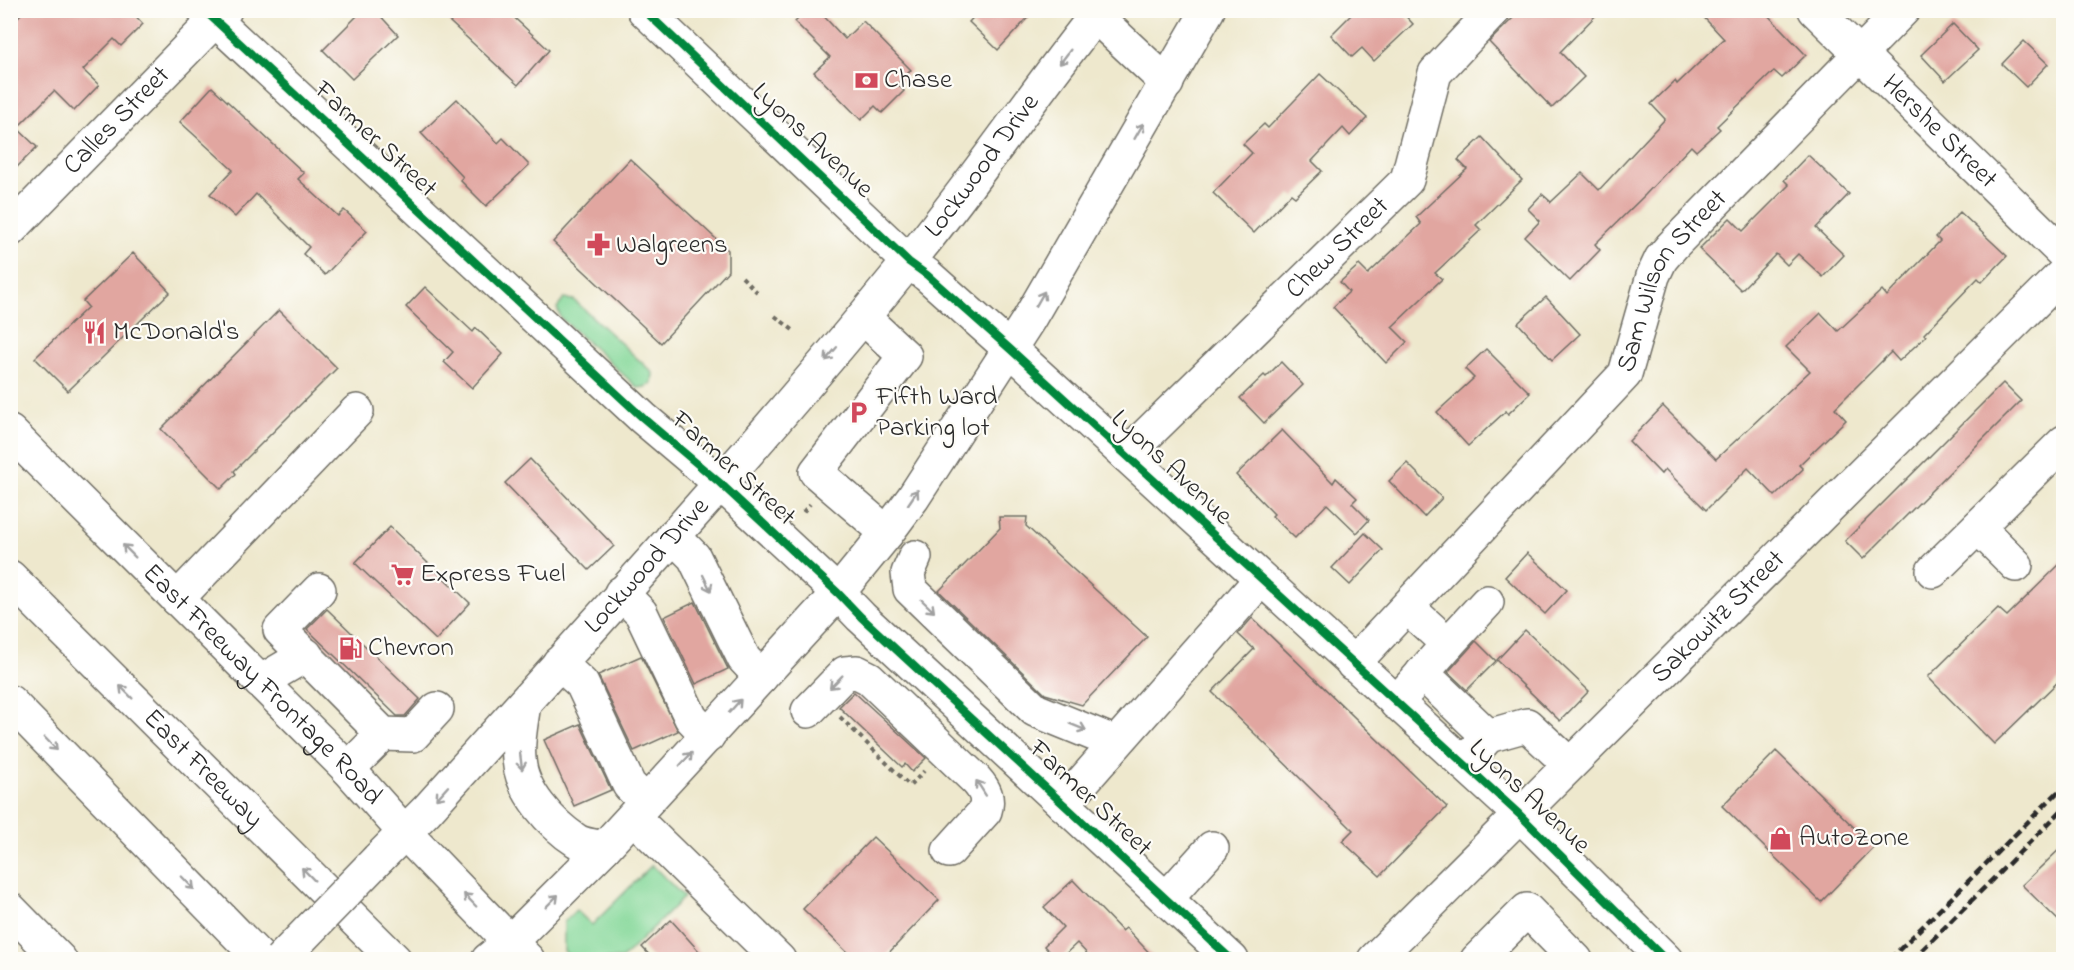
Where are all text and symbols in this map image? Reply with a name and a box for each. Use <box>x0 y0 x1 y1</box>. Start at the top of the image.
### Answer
one-way arrow <box>1058 49 1071 65</box>
street label: Calles Street <box>54 57 180 184</box>
place label: Chase <box>884 61 953 100</box>
street label: Hershe Street <box>1872 65 2006 198</box>
bank icon: Chase <box>853 67 879 93</box>
street label: Farmer Street <box>304 72 446 208</box>
street label: Lyons Avenue <box>742 74 882 209</box>
street label: Lockwood Drive <box>915 85 1050 247</box>
one-way arrow <box>1134 123 1146 140</box>
street label: Sam Wilson Street <box>1607 181 1737 377</box>
street label: Chew Street <box>1277 188 1398 308</box>
place label: Walgreens <box>616 226 728 265</box>
pharmacy icon: Walgreens <box>585 232 611 258</box>
one-way arrow <box>1035 291 1047 308</box>
place label: McDonald's <box>113 313 239 352</box>
restaurant icon: McDonald's <box>82 319 108 345</box>
one-way arrow <box>824 346 837 362</box>
place label: Fifth Ward Parking lot <box>875 378 998 448</box>
parking icon: Fifth Ward Parking lot <box>845 400 871 426</box>
street label: Farmer Street <box>661 401 804 536</box>
street label: Lyons Avenue <box>1101 401 1241 536</box>
street label: Lockwood Drive <box>575 488 720 643</box>
one-way arrow <box>907 489 919 506</box>
street label: Sakowitz Street <box>1642 541 1794 693</box>
one-way arrow <box>121 544 136 558</box>
place label: Express Fuel <box>420 555 565 594</box>
street label: East Freeway Frontage Road <box>135 559 389 813</box>
supermarket icon: Express Fuel <box>389 561 415 587</box>
one-way arrow <box>701 573 713 591</box>
one-way arrow <box>921 599 936 614</box>
place label: Chevron <box>368 629 454 668</box>
fuel station icon: Chevron <box>337 635 363 661</box>
one-way arrow <box>829 674 844 689</box>
one-way arrow <box>118 684 133 699</box>
one-way arrow <box>727 699 742 714</box>
street label: East Freeway <box>136 701 270 835</box>
one-way arrow <box>1068 722 1087 733</box>
street label: Lyons Avenue <box>1459 730 1599 865</box>
street label: Farmer Street <box>1019 731 1161 867</box>
one-way arrow <box>44 736 59 751</box>
one-way arrow <box>515 750 526 770</box>
one-way arrow <box>679 752 693 767</box>
one-way arrow <box>975 780 987 797</box>
one-way arrow <box>435 785 449 800</box>
place label: AutoZone <box>1799 819 1910 858</box>
shop icon: AutoZone <box>1768 825 1794 851</box>
one-way arrow <box>301 866 316 881</box>
one-way arrow <box>180 876 195 891</box>
one-way arrow <box>462 892 477 907</box>
one-way arrow <box>544 893 559 908</box>

